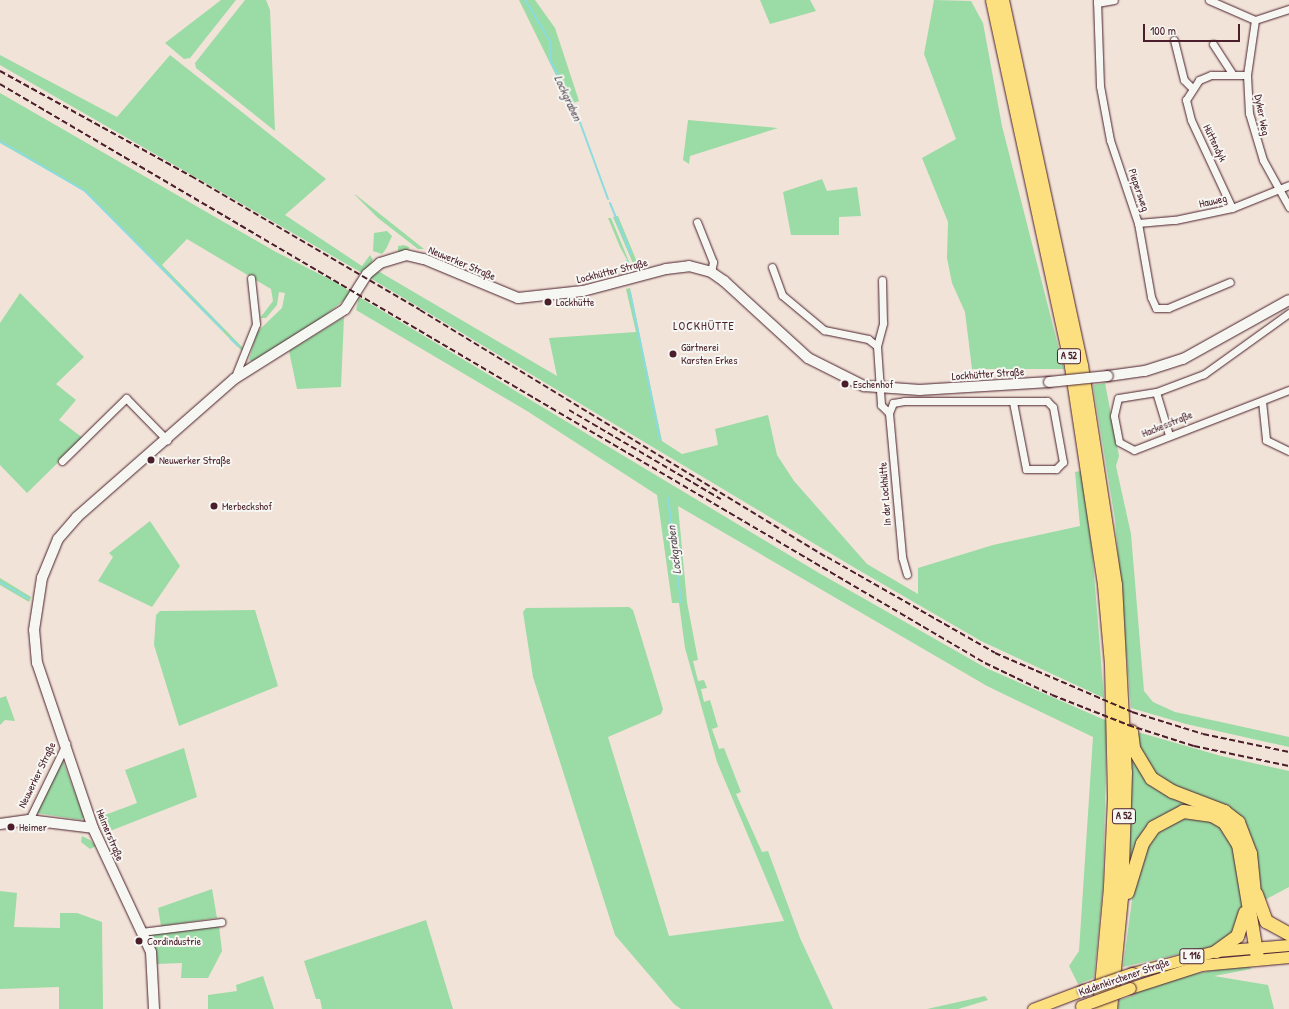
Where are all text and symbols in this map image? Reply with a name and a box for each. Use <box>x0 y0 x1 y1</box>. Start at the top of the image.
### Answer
scale bar <box>1145 16 1242 42</box>
text: 100 m <box>1150 22 1176 39</box>
water label: Lockgraben <box>551 73 585 123</box>
street label: Dyker Weg <box>1252 93 1272 137</box>
street label: Hüttendyk <box>1200 122 1230 164</box>
street label: Piepersweg <box>1126 167 1152 213</box>
street label: Hauweg <box>1198 191 1228 211</box>
street label: Neuwerker Straße <box>426 243 498 283</box>
street label: Lockhütter Straße <box>575 256 649 286</box>
place label: Lockhütte <box>556 295 594 309</box>
marker: Lockhütte <box>543 297 553 307</box>
district label: LOCKHÜTTE <box>673 319 735 333</box>
place label: Gärtnerei Karsten Erkes <box>681 341 737 367</box>
road number: A 52 <box>1056 348 1082 364</box>
marker: Gärtnerei Karsten Erkes <box>668 349 678 359</box>
street label: Lockhütter Straße <box>951 365 1025 383</box>
place label: Eschenhof <box>853 377 893 391</box>
marker: Eschenhof <box>840 379 850 389</box>
street label: Hackesstraße <box>1140 408 1194 440</box>
place label: Neuwerker Straße <box>159 453 231 467</box>
marker: Neuwerker Straße <box>146 455 156 465</box>
street label: In der Lockhütte <box>876 462 894 526</box>
place label: Merbeckshof <box>222 499 272 513</box>
marker: Merbeckshof <box>209 501 219 511</box>
water label: Lockgraben <box>664 525 684 575</box>
street label: Neuwerker Straße <box>15 740 59 810</box>
street label: Heimerstraße <box>93 807 127 863</box>
road number: A 52 <box>1111 808 1137 824</box>
place label: Heimer <box>19 820 47 834</box>
marker: Heimer <box>6 822 16 832</box>
place label: Cordindustrie <box>147 934 201 948</box>
marker: Cordindustrie <box>134 936 144 946</box>
road number: L 116 <box>1179 948 1205 964</box>
street label: Kaldenkirchener Straße <box>1077 955 1171 999</box>

